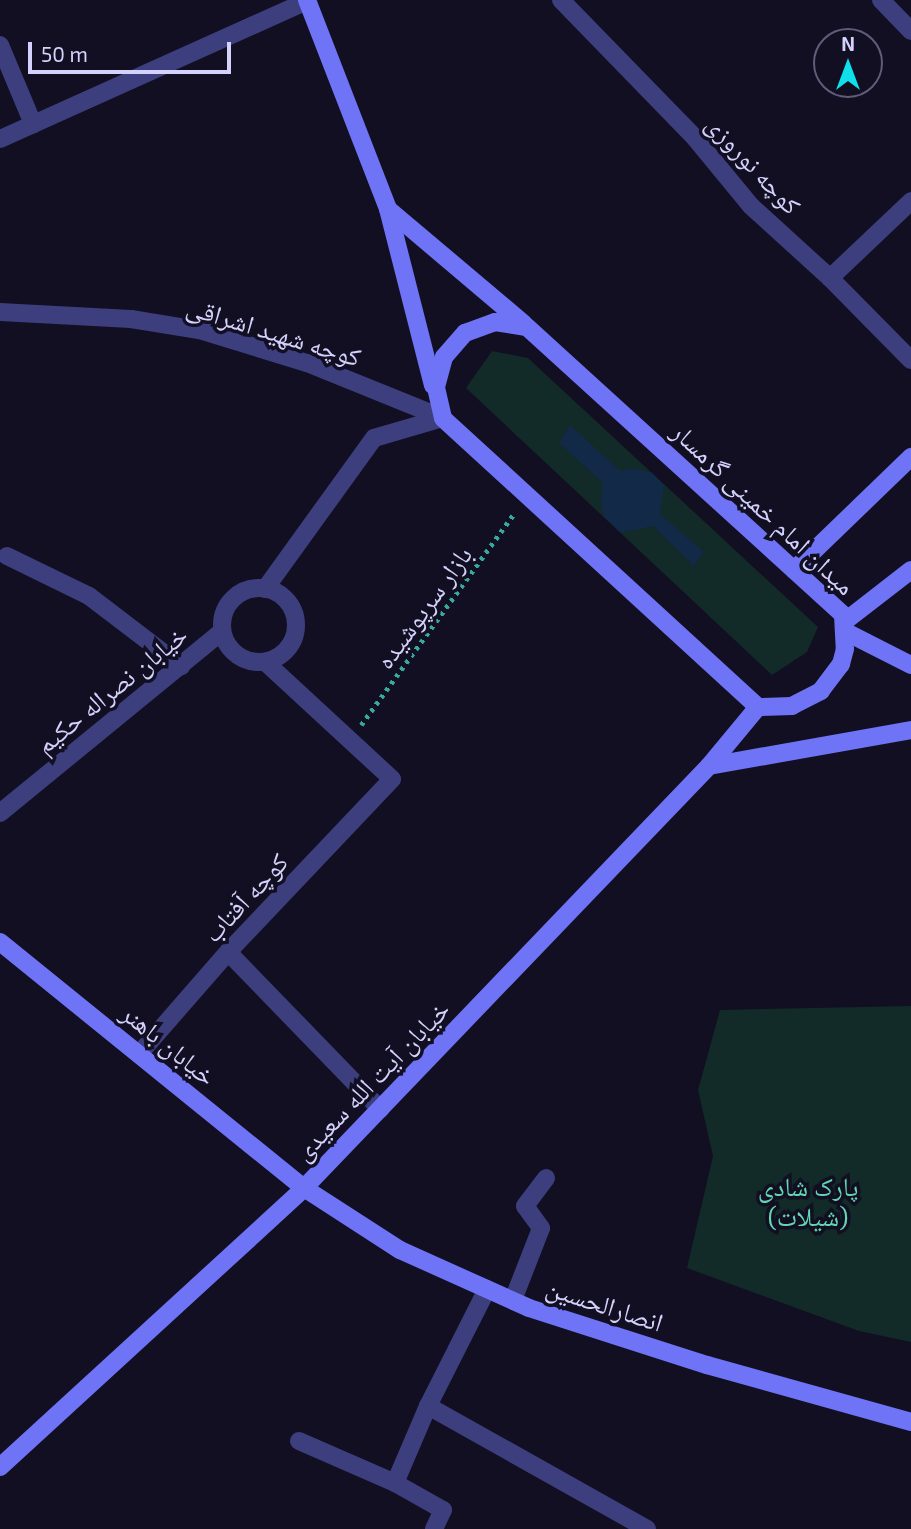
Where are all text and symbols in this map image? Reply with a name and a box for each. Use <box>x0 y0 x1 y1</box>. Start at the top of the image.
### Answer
scale bar <box>32 28 234 72</box>
north arrow <box>813 28 883 98</box>
text: N <box>841 32 855 55</box>
text: 50 m <box>41 41 88 66</box>
street label: کوچه نوروزی <box>700 108 808 220</box>
street label: کوچه شهید اشراقی <box>183 290 365 372</box>
street label: میدان امام خمینی گرمسار <box>666 415 862 601</box>
street label: بازار سرپوشیده <box>368 540 478 674</box>
street label: خیابان نصراله حکیم <box>29 618 193 760</box>
street label: کوچه آفتاب <box>196 846 294 948</box>
street label: خیابان آیت الله سعیدی <box>287 993 455 1167</box>
street label: خیابان باهنر <box>116 997 222 1091</box>
park label: پارک شادی (شیلات) <box>758 1170 858 1232</box>
street label: انصارالحسین <box>543 1270 667 1338</box>

